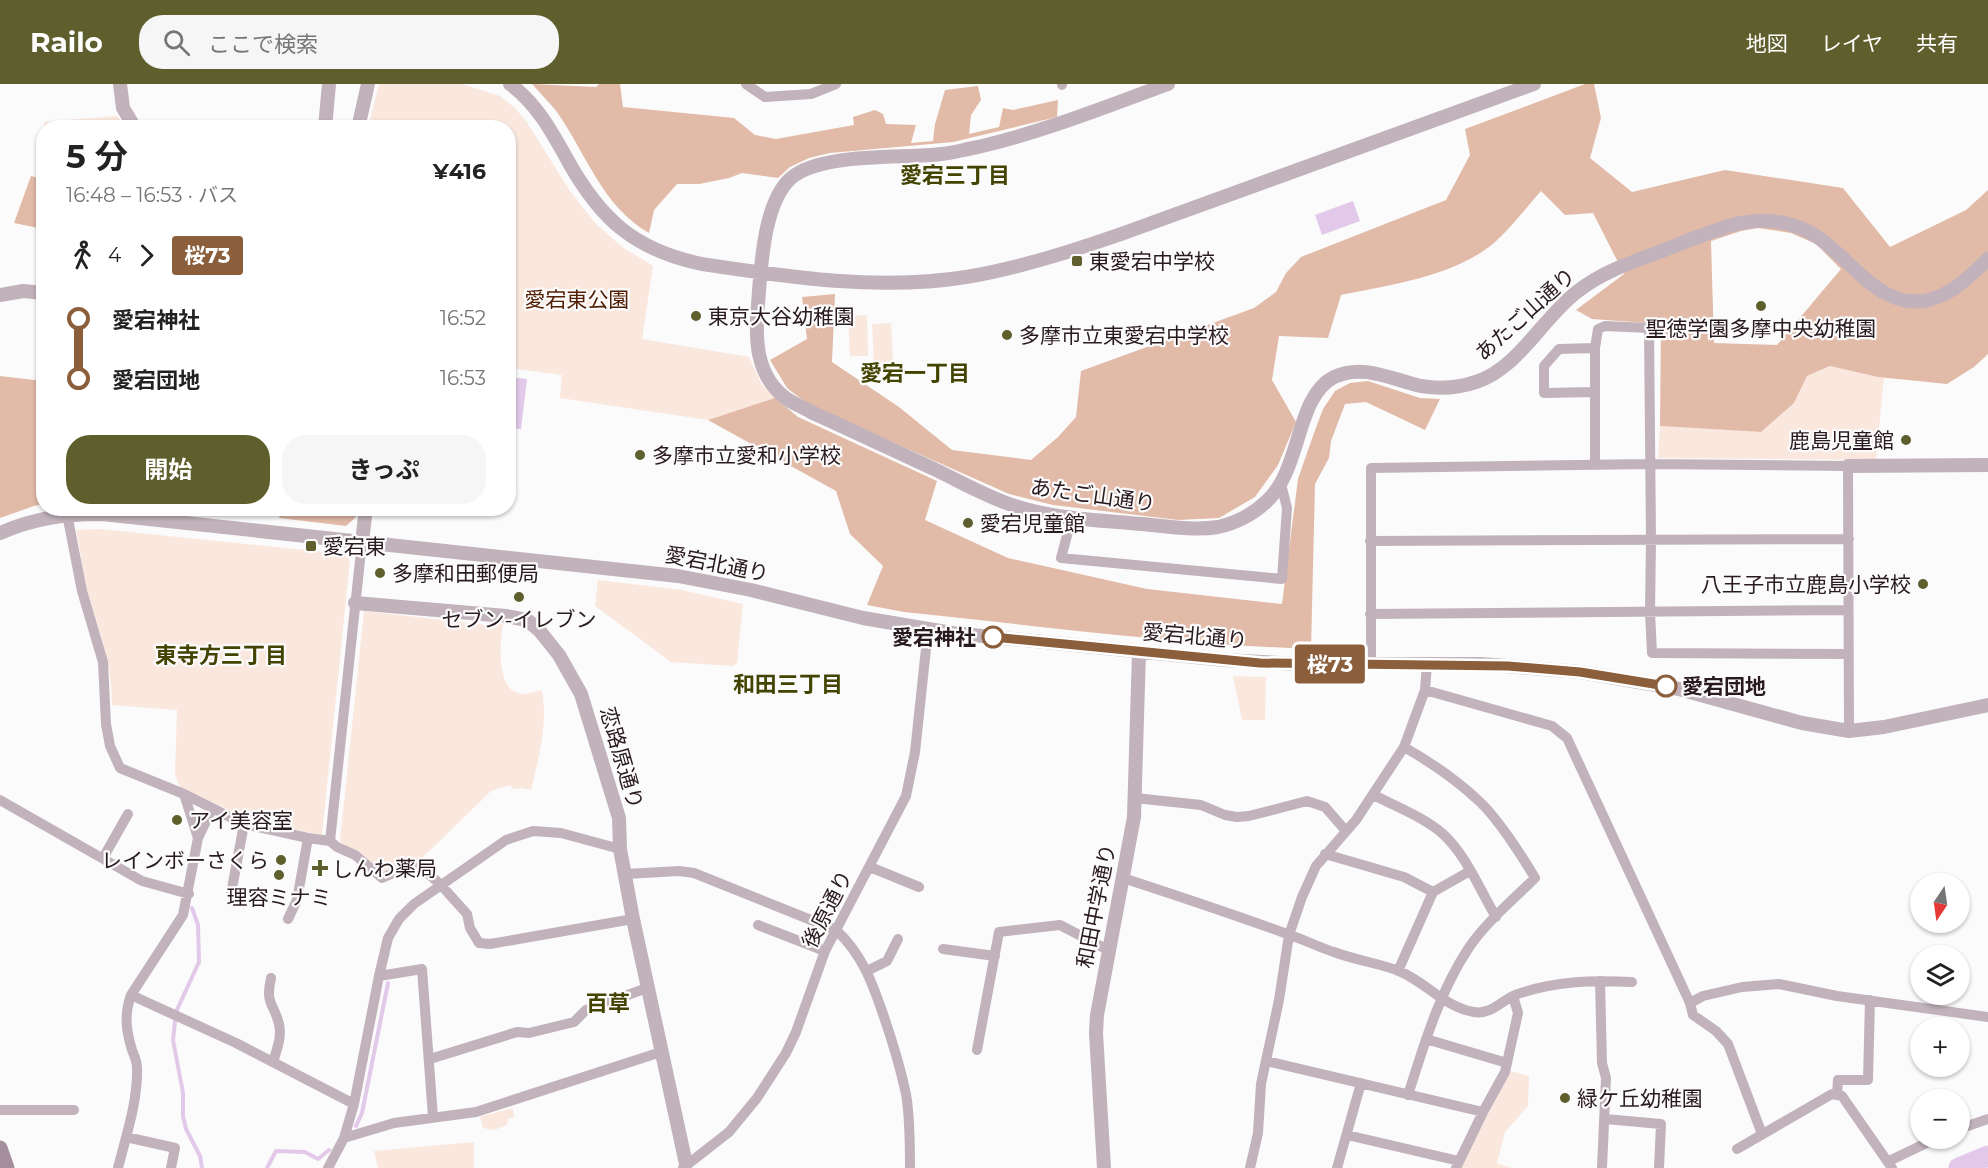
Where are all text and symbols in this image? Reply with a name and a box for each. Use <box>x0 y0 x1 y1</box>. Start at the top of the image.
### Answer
search box <box>139 15 559 69</box>
text: Railo <box>30 25 103 59</box>
icon: search <box>160 26 193 59</box>
text: ここで検索 <box>208 31 318 58</box>
text: 地図 <box>1746 31 1788 56</box>
text: レイヤ <box>1821 31 1883 56</box>
text: 共有 <box>1916 31 1958 56</box>
text: 5 分 <box>66 136 128 176</box>
text: ¥416 <box>433 158 486 185</box>
district label: 愛宕三丁目 <box>900 162 1010 189</box>
text: 16:48 – 16:53 · バス <box>66 183 238 207</box>
icon: walk <box>66 239 99 272</box>
icon: forward <box>130 239 163 272</box>
text: 4 <box>108 243 121 267</box>
text: 桜73 <box>184 243 231 268</box>
place label: 東愛宕中学校 <box>1089 249 1215 274</box>
marker: 東愛宕中学校 <box>1070 254 1084 268</box>
street label: あたご山通り <box>1470 263 1580 365</box>
park label: 愛宕東公園 <box>525 287 630 312</box>
marker: 聖徳学園多摩中央幼稚園 <box>1754 299 1768 313</box>
place label: 東京大谷幼稚園 <box>708 304 855 329</box>
text: 16:52 <box>440 306 486 330</box>
text: 愛宕神社 <box>112 307 200 334</box>
marker: 東京大谷幼稚園 <box>689 309 703 323</box>
place label: 聖徳学園多摩中央幼稚園 <box>1646 316 1877 341</box>
place label: 多摩市立東愛宕中学校 <box>1019 323 1229 348</box>
marker: 多摩市立東愛宕中学校 <box>1000 328 1014 342</box>
district label: 愛宕一丁目 <box>860 360 970 387</box>
text: 16:53 <box>440 366 486 390</box>
text: 愛宕団地 <box>112 367 200 394</box>
place label: 鹿島児童館 <box>1789 428 1894 453</box>
marker: 鹿島児童館 <box>1899 433 1913 447</box>
button: 開始 <box>66 435 270 504</box>
button: きっぷ <box>282 435 486 504</box>
place label: 多摩市立愛和小学校 <box>652 443 841 468</box>
marker: 多摩市立愛和小学校 <box>633 448 647 462</box>
street label: あたご山通り <box>1029 474 1157 516</box>
place label: 愛宕児童館 <box>980 511 1085 536</box>
marker: 愛宕児童館 <box>961 516 975 530</box>
place label: 愛宕東 <box>323 534 386 559</box>
marker: 愛宕東 <box>304 539 318 553</box>
street label: 愛宕北通り <box>663 542 771 586</box>
place label: 多摩和田郵便局 <box>392 561 539 586</box>
marker: 多摩和田郵便局 <box>373 566 387 580</box>
place label: 八王子市立鹿島小学校 <box>1701 572 1911 597</box>
marker: 八王子市立鹿島小学校 <box>1916 577 1930 591</box>
marker: セブン-イレブン <box>512 590 526 604</box>
place label: セブン-イレブン <box>441 607 597 632</box>
street label: 愛宕北通り <box>1142 619 1248 653</box>
place label: 愛宕神社 <box>892 625 976 650</box>
marker: 愛宕神社 <box>982 626 1004 648</box>
district label: 東寺方三丁目 <box>155 642 287 669</box>
line badge: 桜73 <box>1296 644 1364 684</box>
text: 桜73 <box>1307 652 1353 677</box>
district label: 和田三丁目 <box>733 671 843 698</box>
place label: 愛宕団地 <box>1682 674 1766 699</box>
marker: 愛宕団地 <box>1655 675 1677 697</box>
street label: 恋路原通り <box>596 704 648 812</box>
place label: アイ美容室 <box>189 808 293 833</box>
marker: アイ美容室 <box>170 813 184 827</box>
street label: 和田中学通り <box>1072 842 1120 970</box>
place label: レインボーさくら <box>101 848 269 873</box>
marker: レインボーさくら <box>274 853 288 867</box>
place label: しんわ薬局 <box>332 856 437 881</box>
marker: しんわ薬局 <box>313 861 327 875</box>
street label: 後原通り <box>797 866 857 952</box>
marker: 理容ミナミ <box>272 868 286 882</box>
north arrow <box>1910 873 1970 933</box>
map controls <box>1910 873 1970 1149</box>
place label: 理容ミナミ <box>227 885 332 910</box>
button: layers <box>1910 945 1970 1005</box>
district label: 百草 <box>586 990 630 1017</box>
button: + <box>1910 1017 1970 1077</box>
place label: 緑ケ丘幼稚園 <box>1577 1086 1703 1111</box>
button: − <box>1910 1089 1970 1149</box>
marker: 緑ケ丘幼稚園 <box>1558 1091 1572 1105</box>

